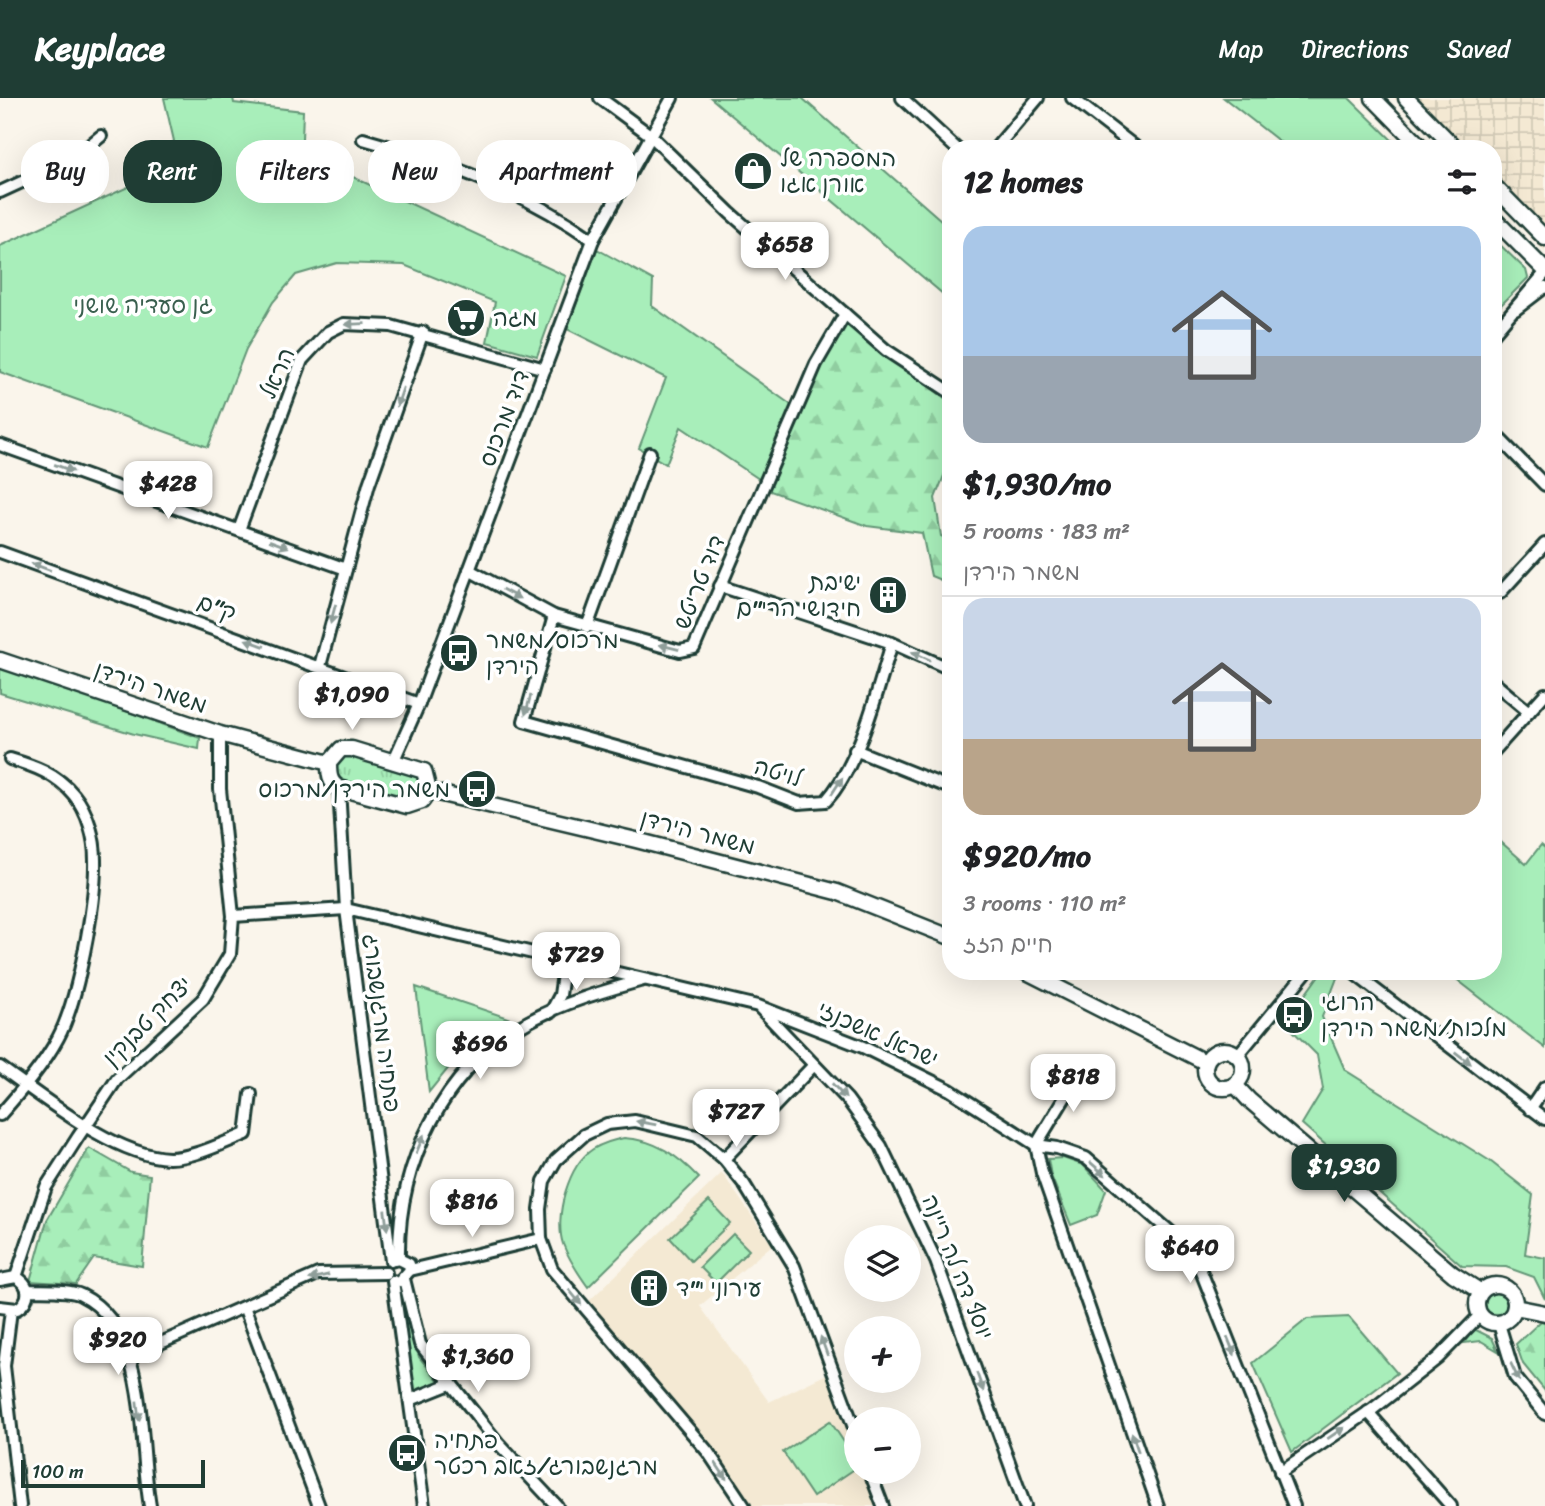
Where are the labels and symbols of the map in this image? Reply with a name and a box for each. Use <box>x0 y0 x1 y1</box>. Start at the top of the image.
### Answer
place label: המספרה של אורן אגו <box>780 138 896 205</box>
shop icon: המספרה של אורן אגו <box>732 150 774 192</box>
pin: $658 <box>744 222 826 282</box>
park label: גן סעדיה שושני <box>73 285 213 326</box>
supermarket icon: מגה <box>445 297 487 339</box>
place label: מגה <box>493 298 537 339</box>
one-way arrow <box>344 319 366 330</box>
street label: הראל <box>248 341 307 406</box>
street label: דוד מרכוס <box>467 364 542 473</box>
one-way arrow <box>394 386 405 407</box>
pin: $428 <box>127 462 209 521</box>
one-way arrow <box>54 463 75 474</box>
street label: דוד טריטש <box>662 528 737 636</box>
one-way arrow <box>268 539 289 550</box>
one-way arrow <box>30 561 51 572</box>
place label: ישיבת חידושי הרי"ם <box>736 562 861 629</box>
building icon: ישיבת חידושי הרי"ם <box>867 574 909 616</box>
street label: ק"ם <box>191 581 242 633</box>
one-way arrow <box>501 588 521 600</box>
one-way arrow <box>328 604 338 625</box>
place label: מרכוס/משמר הירדן <box>486 620 619 687</box>
bus stop icon: מרכוס/משמר הירדן <box>438 632 480 674</box>
one-way arrow <box>245 637 266 648</box>
one-way arrow <box>658 642 680 653</box>
street label: משמר הירדן <box>89 649 213 726</box>
one-way arrow <box>911 650 931 662</box>
pin: $1,090 <box>295 672 409 732</box>
one-way arrow <box>523 695 533 716</box>
street label: לויטה <box>749 746 808 799</box>
bus stop icon: משמר הירדן/מרכוס <box>456 768 498 810</box>
place label: משמר הירדן/מרכוס <box>258 769 450 810</box>
one-way arrow <box>831 776 844 795</box>
street label: משמר הירדן <box>636 798 760 867</box>
street label: פתחיה מרגנשבורג <box>350 931 413 1115</box>
pin: $729 <box>535 932 617 992</box>
street label: יצחק טבנקין <box>92 966 203 1077</box>
place label: הרוגי מלכות/משמר הירדן <box>1321 982 1507 1049</box>
street label: ישראל אשכנזי <box>811 990 945 1079</box>
bus stop icon: הרוגי מלכות/משמר הירדן <box>1273 994 1315 1036</box>
pin: $696 <box>439 1021 521 1081</box>
one-way arrow <box>1454 1051 1472 1065</box>
pin: $818 <box>1032 1054 1114 1114</box>
one-way arrow <box>831 1082 847 1100</box>
pin: $727 <box>695 1090 777 1149</box>
one-way arrow <box>635 1117 657 1128</box>
one-way arrow <box>414 1134 425 1155</box>
pin: $1,930 <box>1287 1144 1401 1204</box>
one-way arrow <box>1089 1161 1107 1177</box>
pin: $816 <box>431 1180 513 1239</box>
street label: יוסף דה לה ריינה <box>910 1188 1005 1346</box>
one-way arrow <box>380 1209 391 1231</box>
pin: $640 <box>1149 1226 1231 1285</box>
building icon: עירוני י"ד <box>628 1267 670 1309</box>
place label: עירוני י"ד <box>676 1268 761 1309</box>
one-way arrow <box>307 1272 329 1283</box>
one-way arrow <box>567 1289 582 1306</box>
pin: $920 <box>77 1318 159 1377</box>
pin: $1,360 <box>421 1334 535 1394</box>
one-way arrow <box>818 1335 829 1356</box>
one-way arrow <box>1226 1336 1237 1357</box>
one-way arrow <box>1509 1362 1521 1382</box>
one-way arrow <box>975 1372 986 1393</box>
one-way arrow <box>133 1400 144 1422</box>
place label: פתחיה מרגנשבורג/זאב רכטר <box>434 1420 658 1487</box>
one-way arrow <box>1327 1426 1345 1440</box>
one-way arrow <box>1129 1431 1140 1452</box>
bus stop icon: פתחיה מרגנשבורג/זאב רכטר <box>386 1432 428 1474</box>
scale bar <box>21 1457 205 1489</box>
one-way arrow <box>714 1462 728 1480</box>

